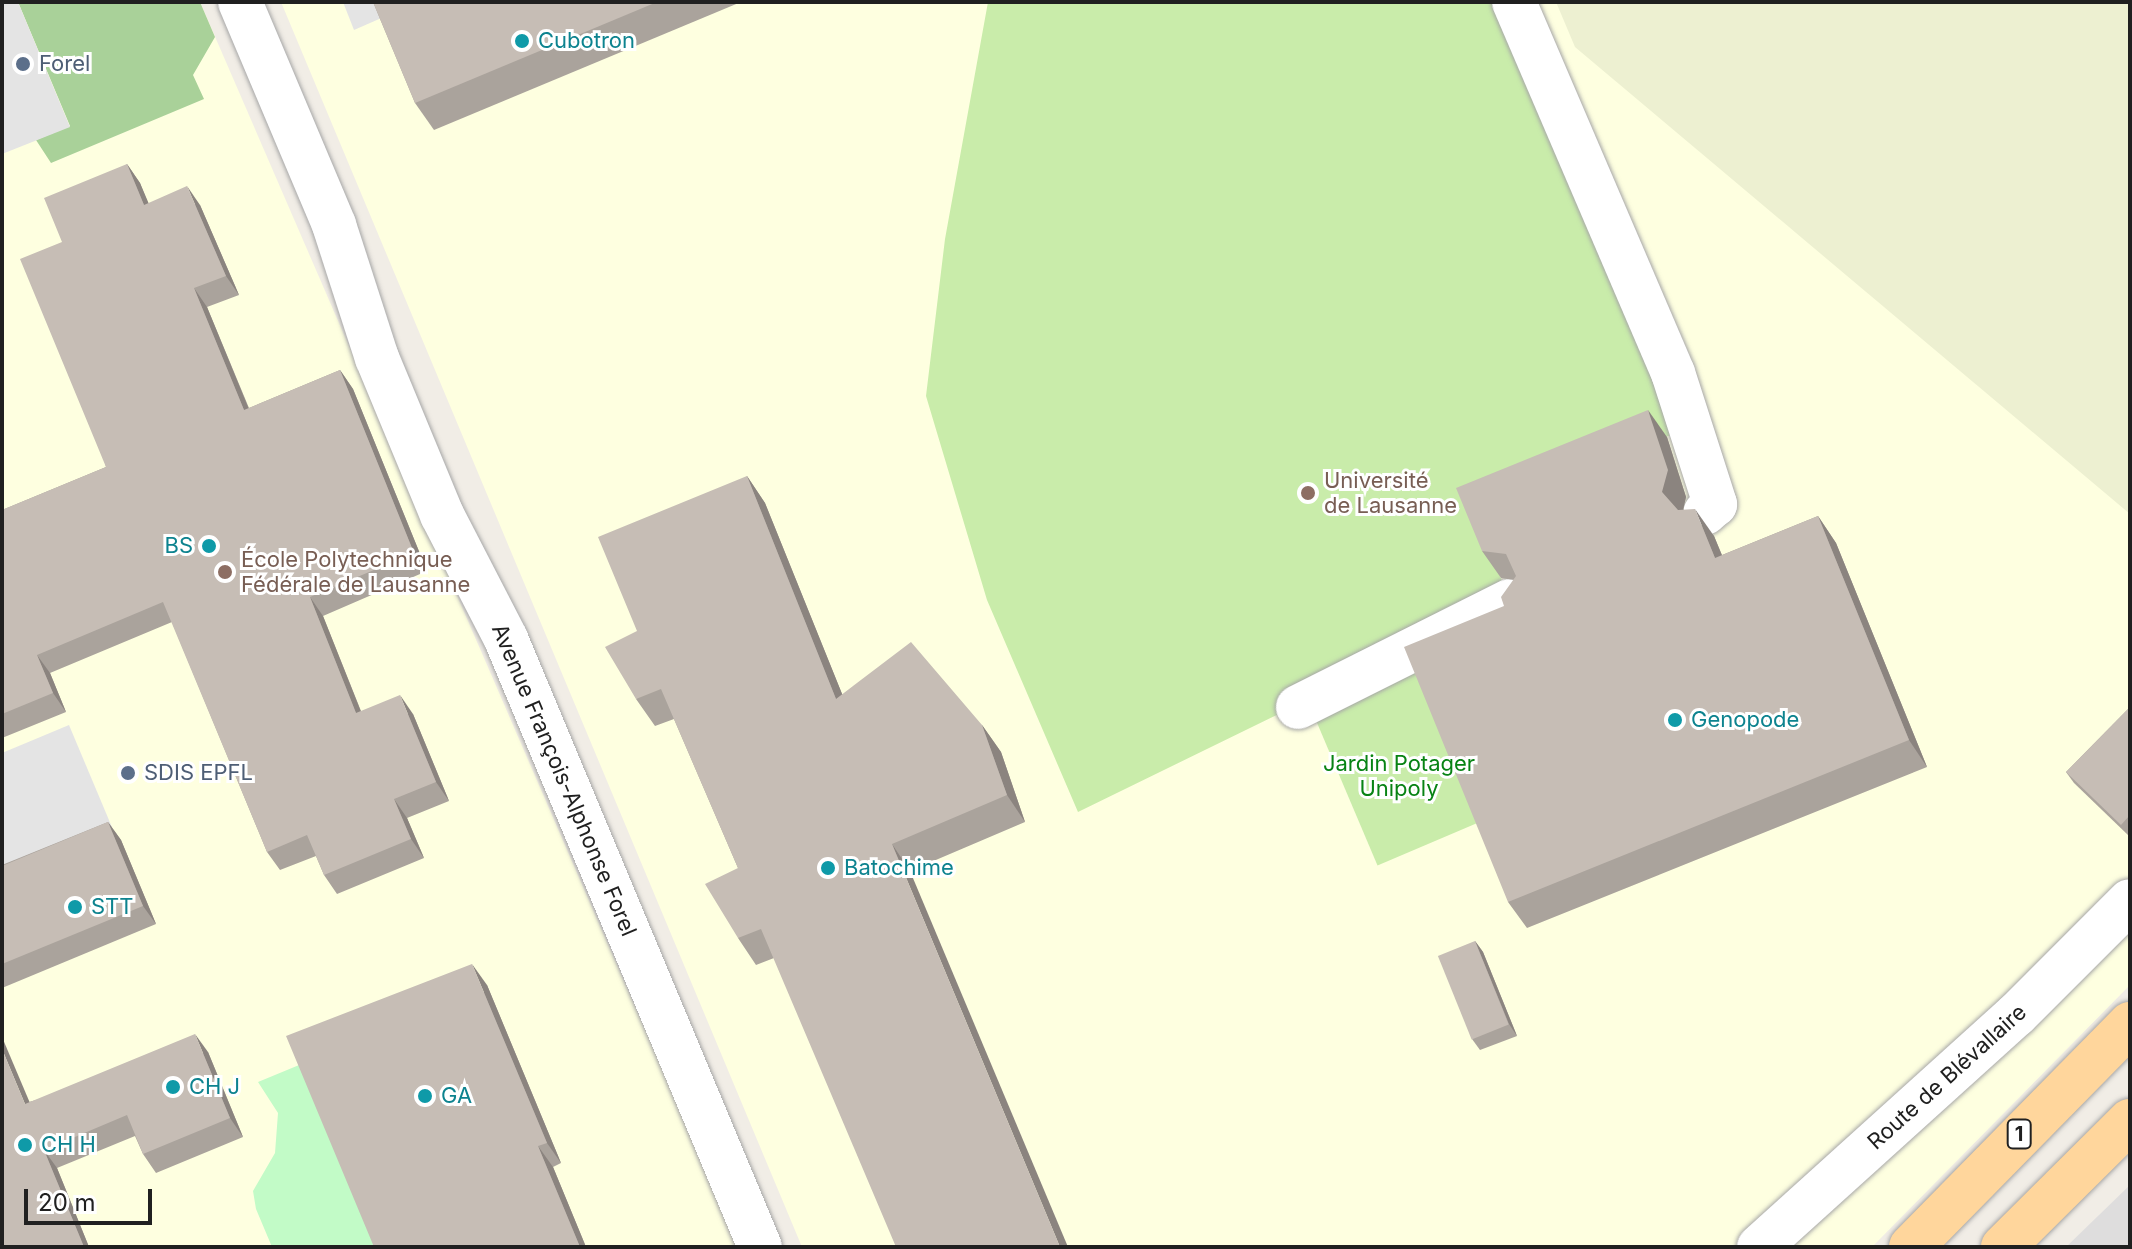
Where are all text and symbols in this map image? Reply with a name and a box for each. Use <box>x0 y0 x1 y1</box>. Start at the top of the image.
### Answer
place label: Cubotron <box>538 28 635 54</box>
marker: Cubotron <box>513 32 531 50</box>
place label: Forel <box>39 51 90 77</box>
marker: Forel <box>14 55 32 73</box>
place label: Université de Lausanne <box>1324 467 1457 518</box>
marker: Université de Lausanne <box>1299 484 1317 502</box>
place label: BS <box>164 533 193 559</box>
marker: BS <box>200 537 218 555</box>
place label: École Polytechnique Fédérale de Lausanne <box>241 546 470 598</box>
marker: École Polytechnique Fédérale de Lausanne <box>216 563 234 581</box>
street label: Avenue François-Alphonse Forel <box>486 620 642 940</box>
place label: Genopode <box>1691 707 1799 733</box>
marker: Genopode <box>1666 711 1684 729</box>
park label: Jardin Potager Unipoly <box>1323 750 1475 802</box>
place label: SDIS EPFL <box>144 760 253 786</box>
marker: SDIS EPFL <box>119 764 137 782</box>
place label: Batochime <box>844 855 954 881</box>
marker: Batochime <box>819 859 837 877</box>
place label: STT <box>91 894 134 920</box>
marker: STT <box>66 898 84 916</box>
street label: Route de Blévallaire <box>1862 999 2032 1155</box>
place label: CH J <box>189 1074 240 1100</box>
marker: CH J <box>164 1078 182 1096</box>
place label: GA <box>441 1083 472 1109</box>
marker: GA <box>416 1087 434 1105</box>
road number: 1 <box>2005 1118 2033 1150</box>
place label: CH H <box>41 1132 96 1158</box>
marker: CH H <box>16 1136 34 1154</box>
scale bar <box>28 1173 156 1223</box>
text: 20 m <box>38 1188 96 1217</box>

